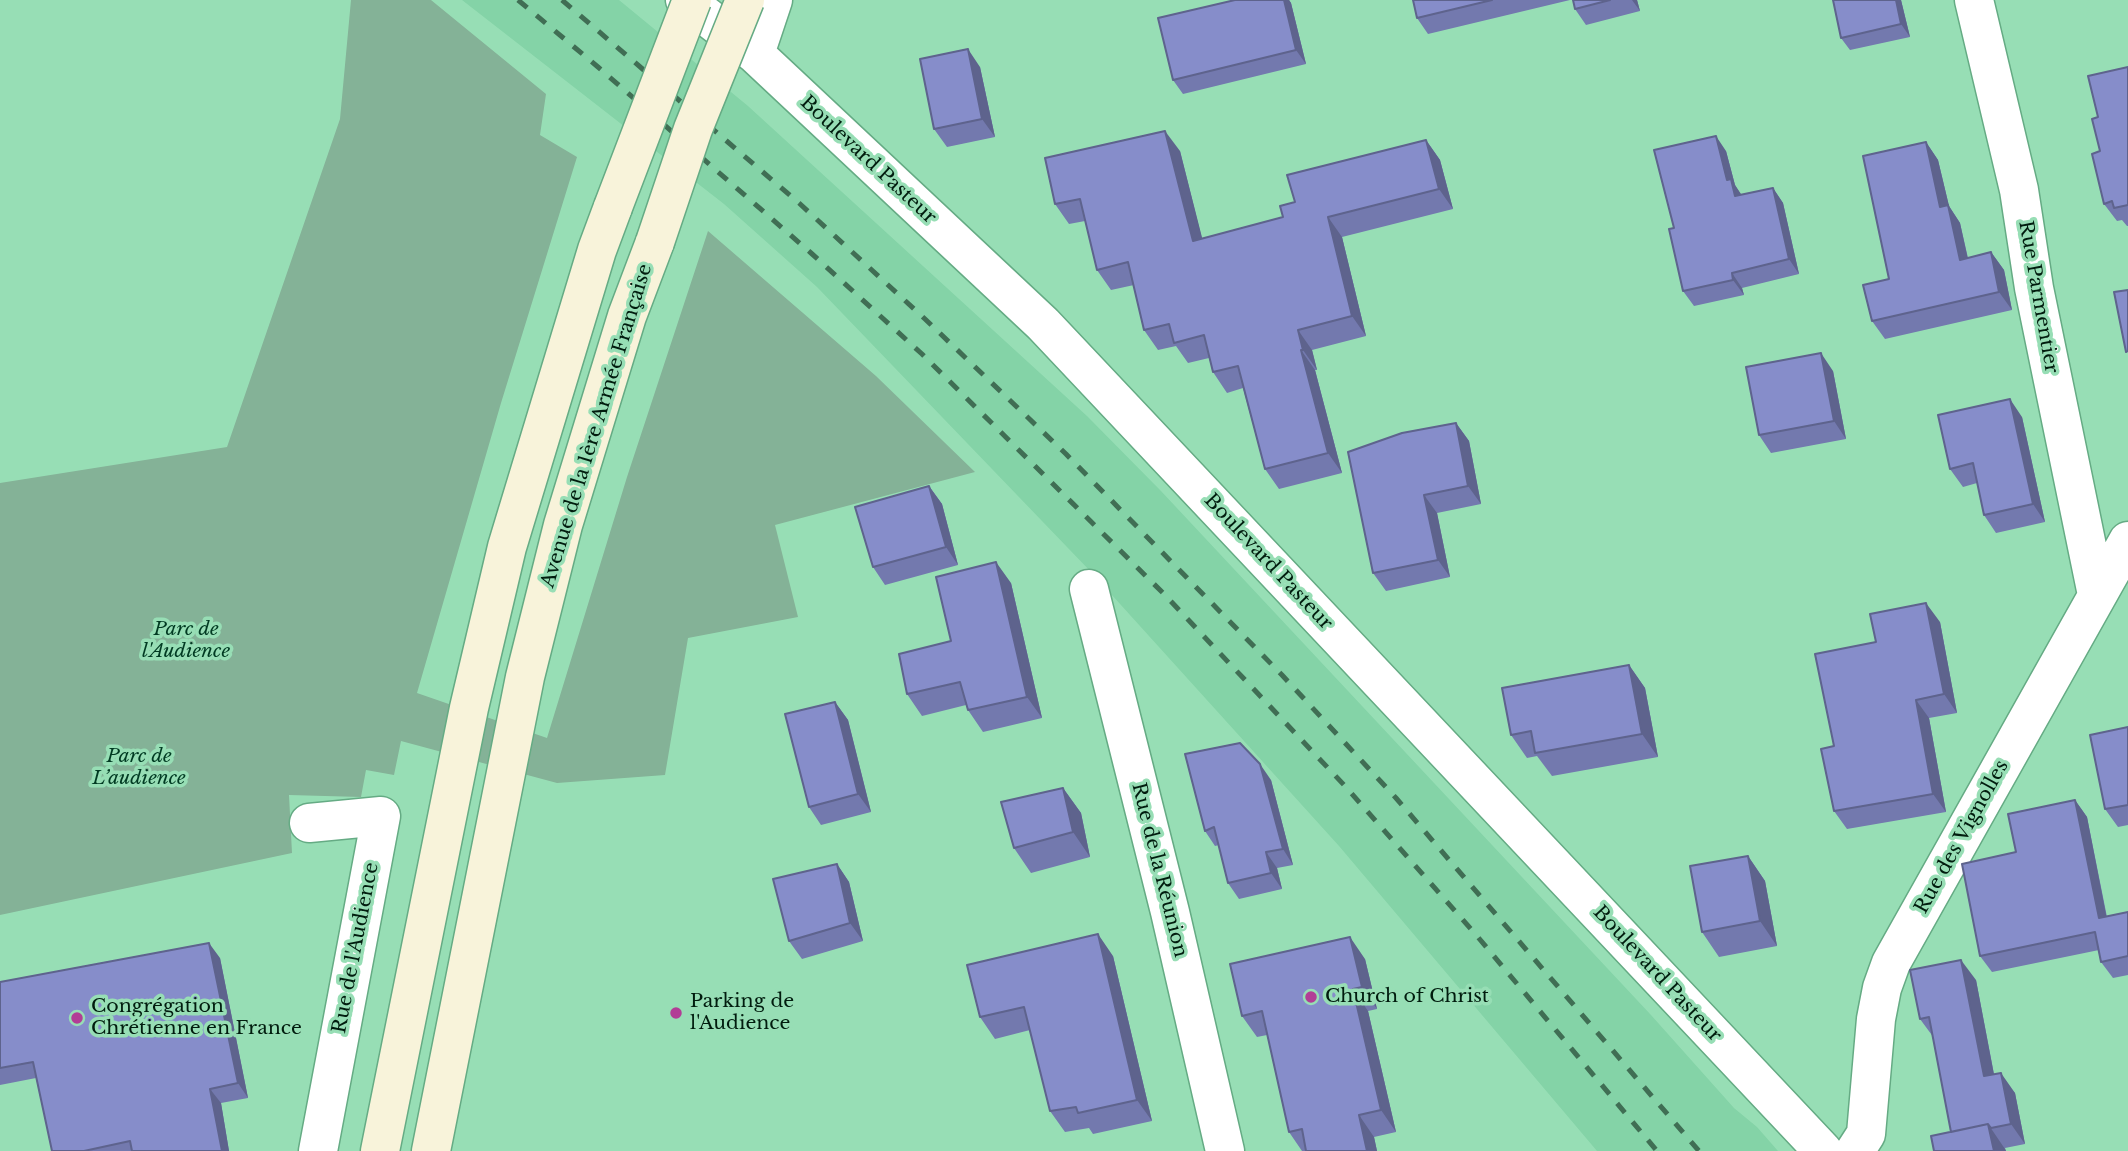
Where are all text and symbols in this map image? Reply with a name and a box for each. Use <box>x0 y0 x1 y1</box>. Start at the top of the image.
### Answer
street label: Boulevard Pasteur <box>795 91 941 229</box>
street label: Rue Parmentier <box>2013 219 2063 375</box>
street label: Avenue de la 1ère Armée Française <box>537 262 657 590</box>
street label: Boulevard Pasteur <box>1199 489 1337 635</box>
park label: Parc de l'Audience <box>142 619 230 663</box>
park label: Parc de L’audience <box>92 746 186 790</box>
street label: Rue des Vignolles <box>1910 756 2014 918</box>
street label: Rue de la Réunion <box>1126 780 1192 960</box>
street label: Rue de l'Audience <box>328 861 384 1035</box>
street label: Boulevard Pasteur <box>1588 901 1726 1047</box>
place label: Church of Christ <box>1325 986 1489 1008</box>
marker: Church of Christ <box>1303 989 1319 1005</box>
place label: Parking de l'Audience <box>690 991 794 1035</box>
place label: Congrégation Chrétienne en France <box>91 996 302 1040</box>
marker: Parking de l'Audience <box>668 1005 684 1021</box>
marker: Congrégation Chrétienne en France <box>69 1010 85 1026</box>

